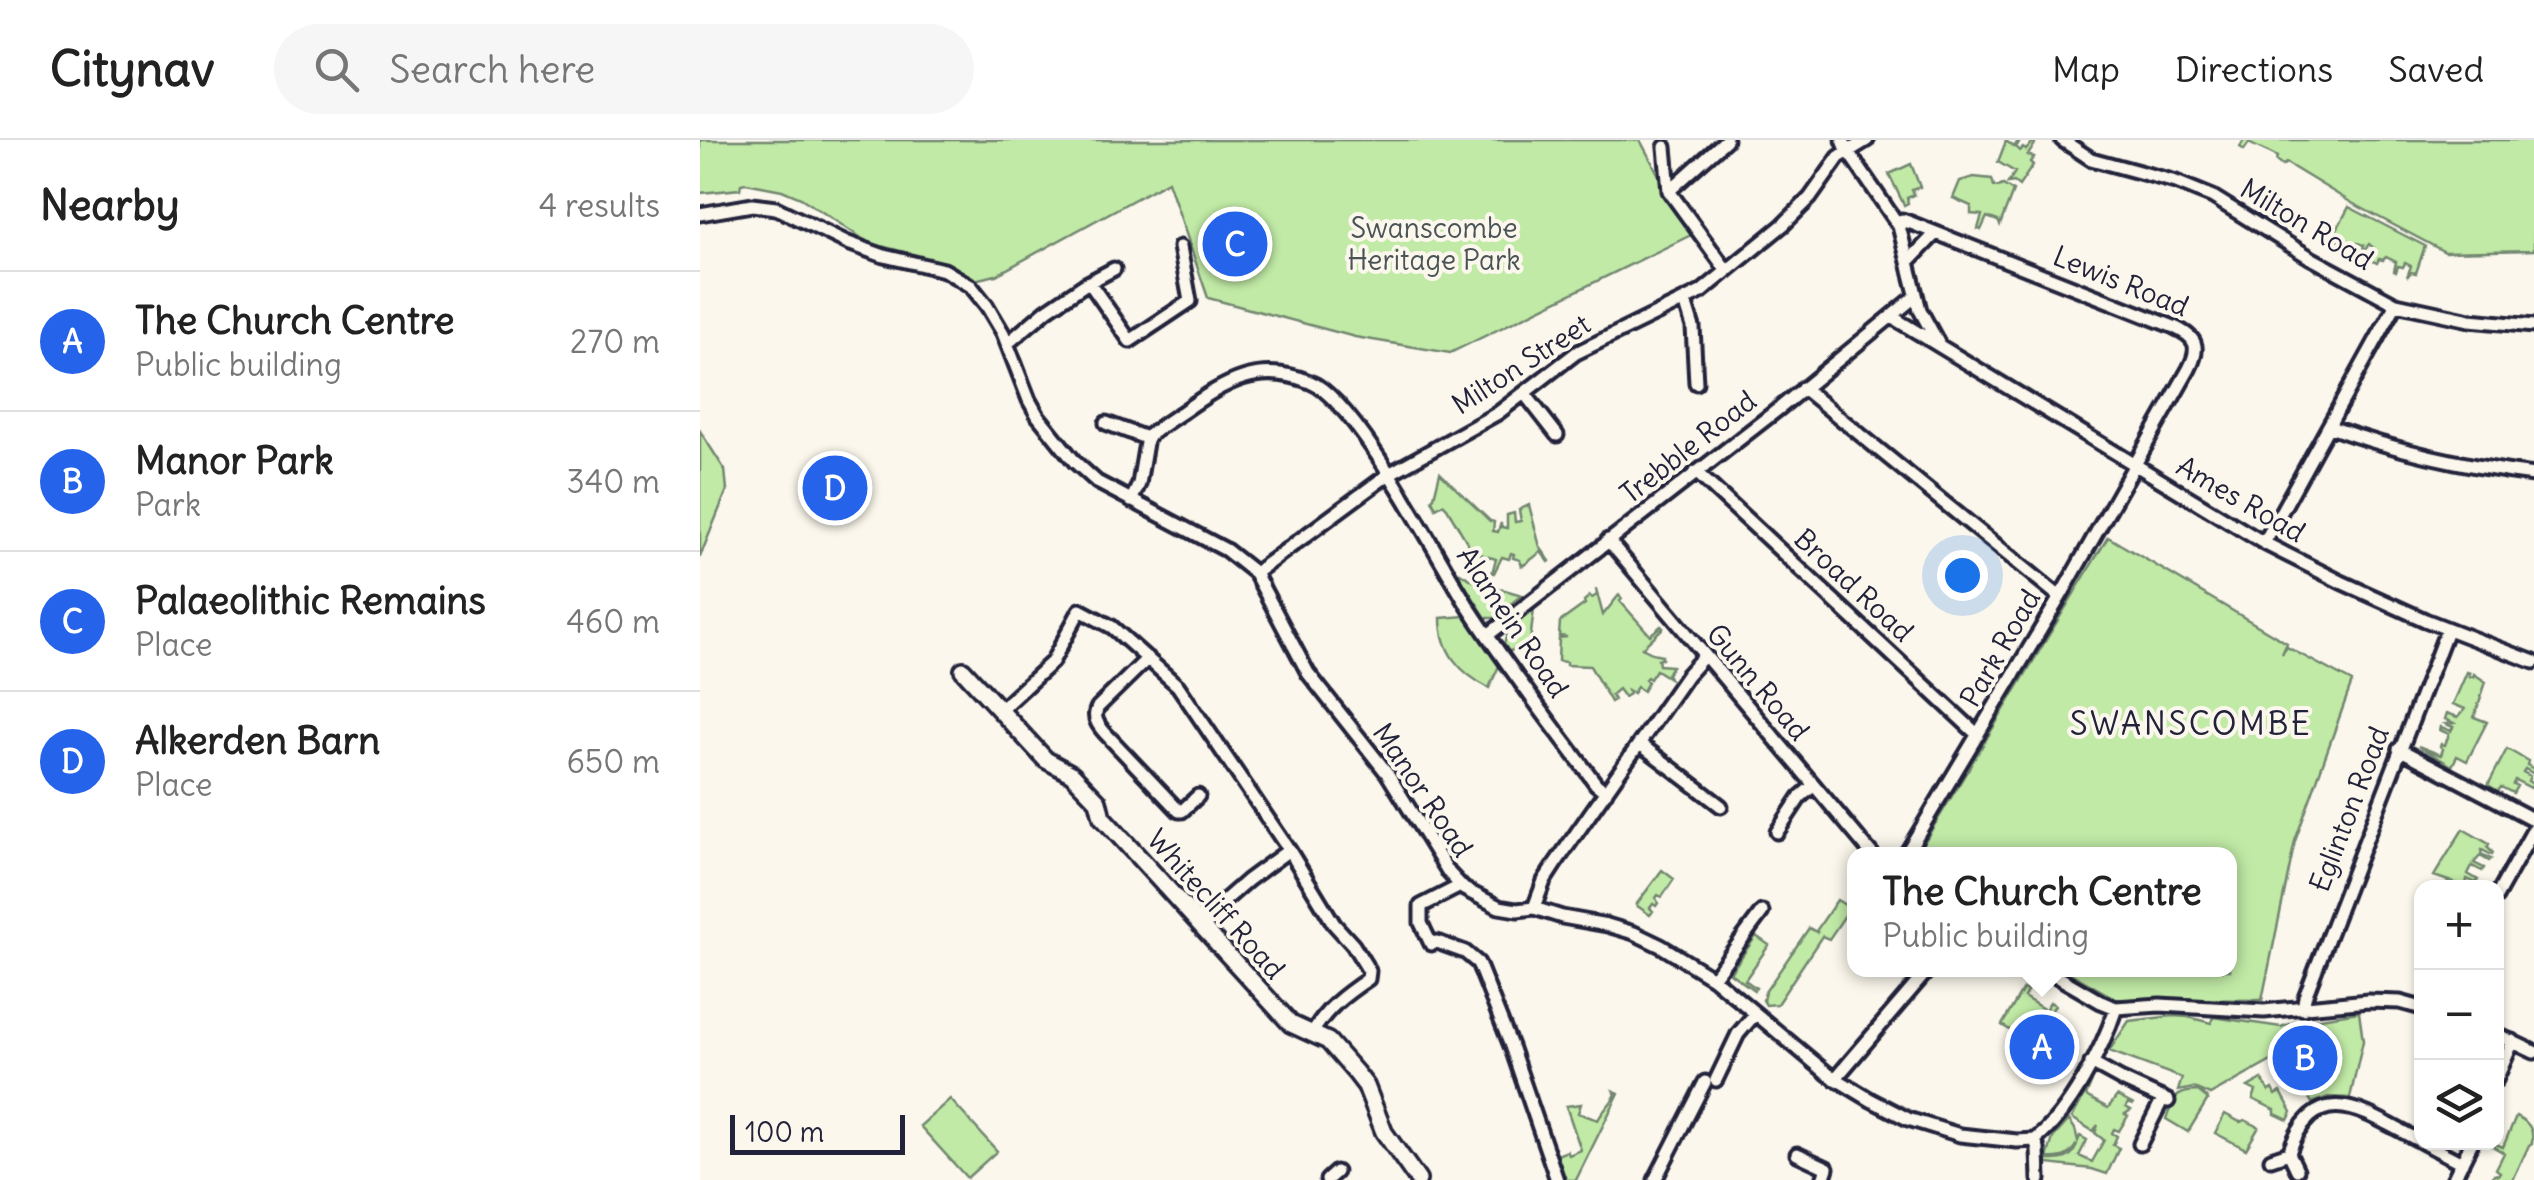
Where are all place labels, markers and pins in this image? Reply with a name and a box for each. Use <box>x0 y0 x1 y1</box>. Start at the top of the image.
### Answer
pin: C <box>1202 206 1268 282</box>
pin: D <box>802 450 868 526</box>
pin: A <box>2010 1010 2074 1084</box>
pin: B <box>2272 1020 2338 1096</box>

